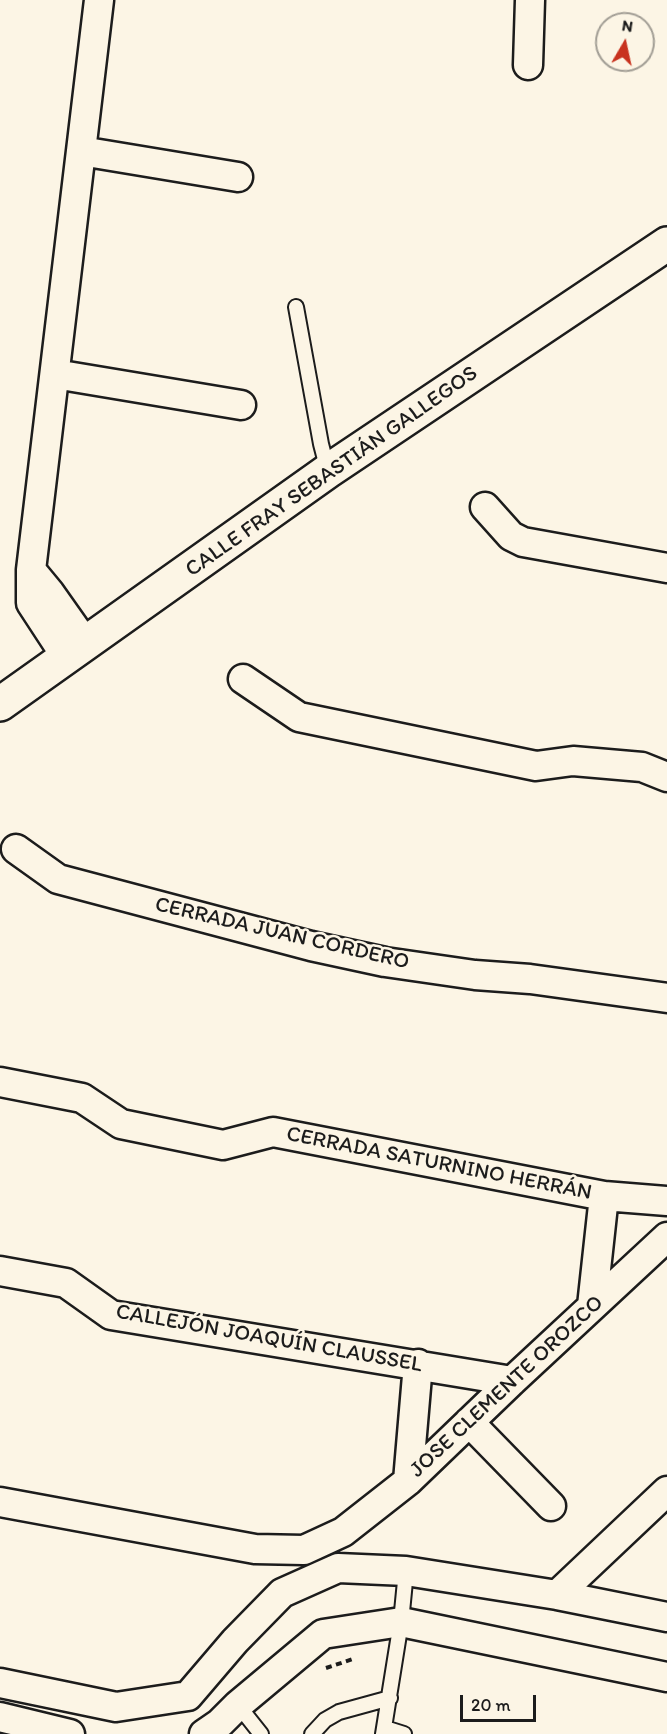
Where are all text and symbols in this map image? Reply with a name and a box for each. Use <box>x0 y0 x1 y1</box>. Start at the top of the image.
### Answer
north arrow <box>595 12 655 72</box>
text: N <box>621 15 634 36</box>
street label: CALLE FRAY SEBASTIÁN GALLEGOS <box>181 361 483 583</box>
street label: CERRADA JUAN CORDERO <box>152 892 412 976</box>
street label: CERRADA SATURNINO HERRÁN <box>284 1121 594 1207</box>
street label: JOSE CLEMENTE OROZCO <box>405 1290 609 1484</box>
street label: CALLEJÓN JOAQUÍN CLAUSSEL <box>114 1299 424 1379</box>
scale bar <box>463 1683 540 1721</box>
text: 20 m <box>471 1694 511 1716</box>

